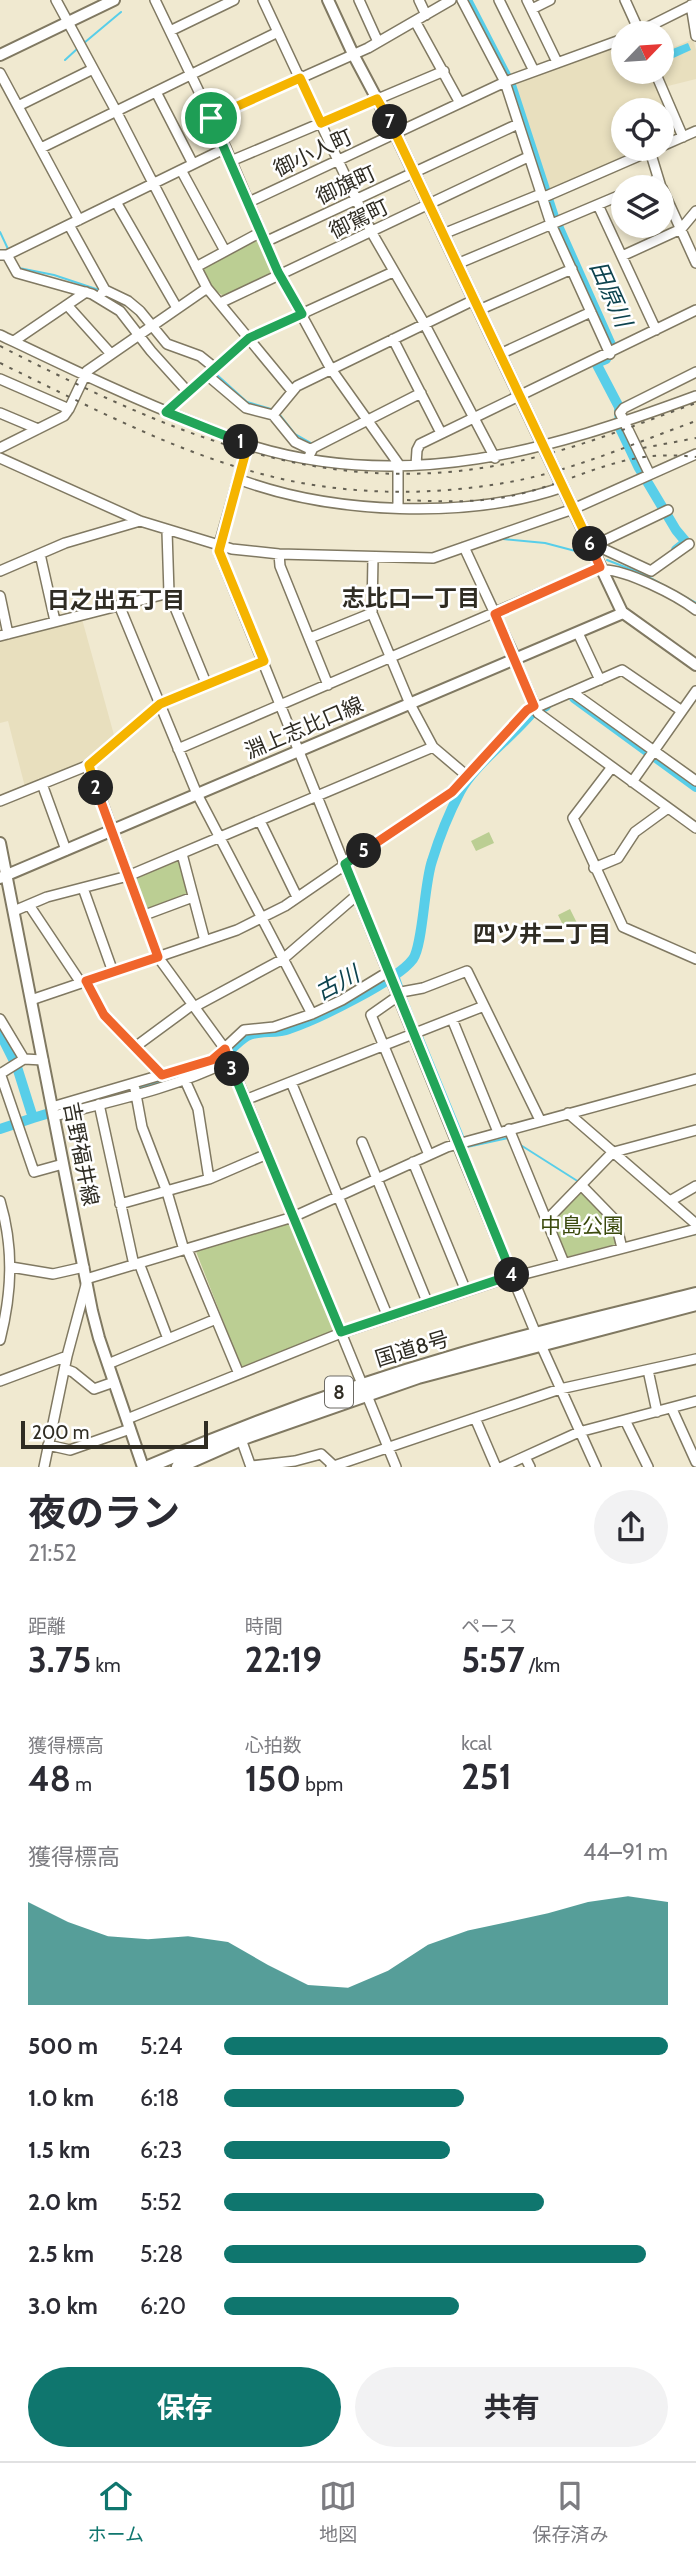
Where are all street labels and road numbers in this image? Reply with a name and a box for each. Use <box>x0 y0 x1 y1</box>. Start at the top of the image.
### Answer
street label: 御小人町 <box>269 123 356 182</box>
street label: 御旗町 <box>312 160 380 209</box>
street label: 御駕町 <box>325 194 393 244</box>
street label: 淵上志比口線 <box>241 691 367 764</box>
street label: 吉野福井線 <box>59 1100 104 1208</box>
street label: 国道8号 <box>372 1325 452 1372</box>
road number: 8 <box>325 1376 353 1408</box>

